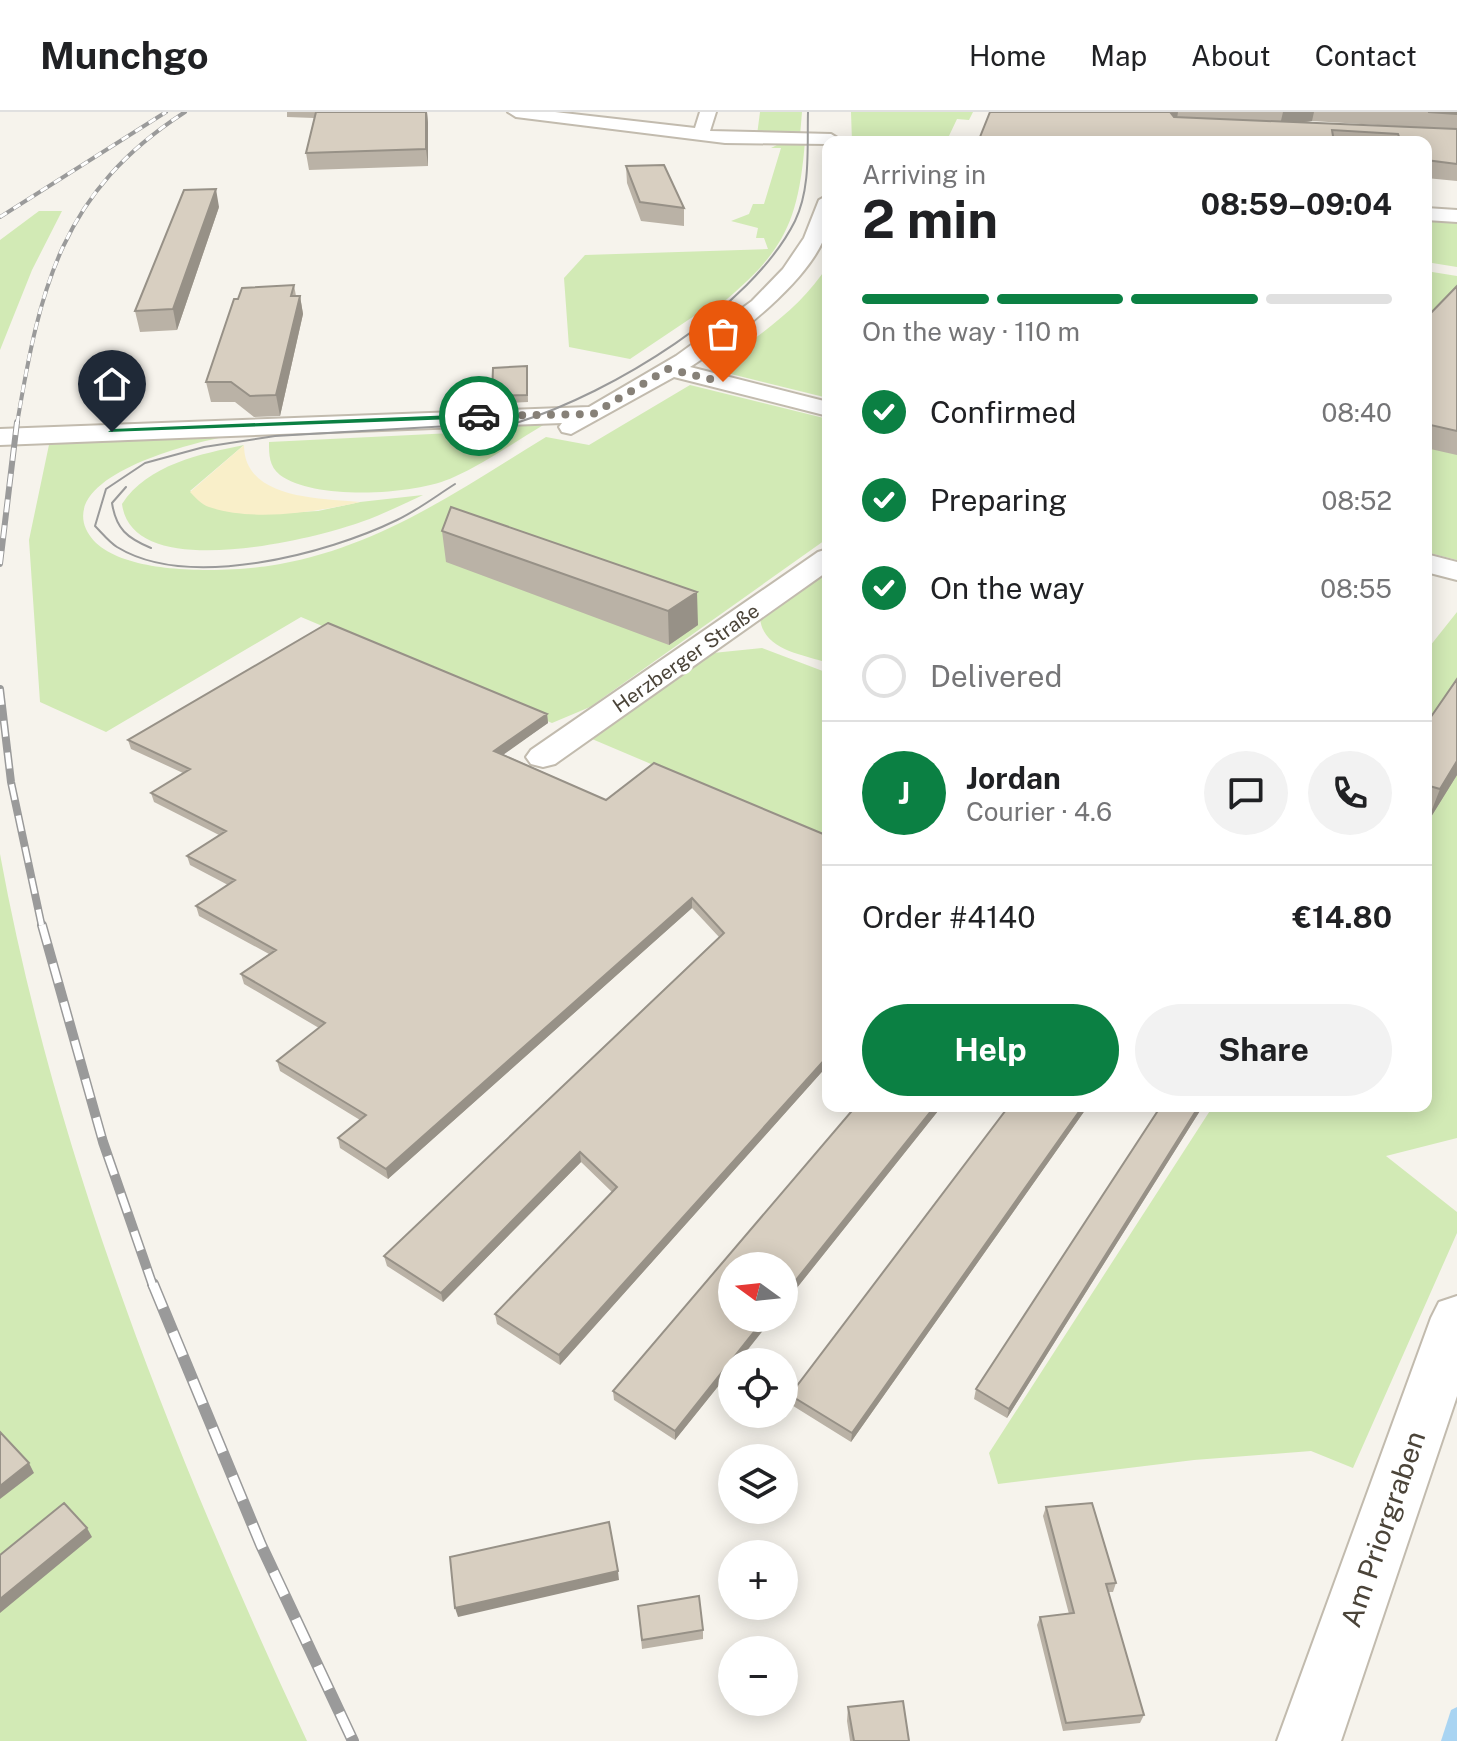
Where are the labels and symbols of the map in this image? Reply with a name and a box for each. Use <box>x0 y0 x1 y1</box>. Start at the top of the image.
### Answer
pin <box>689 300 757 382</box>
pin <box>78 350 146 432</box>
courier <box>439 376 519 456</box>
street label: Herzberger Straße <box>608 598 764 718</box>
north arrow <box>718 1252 798 1332</box>
street label: Am Priorgraben <box>1334 1427 1432 1631</box>

